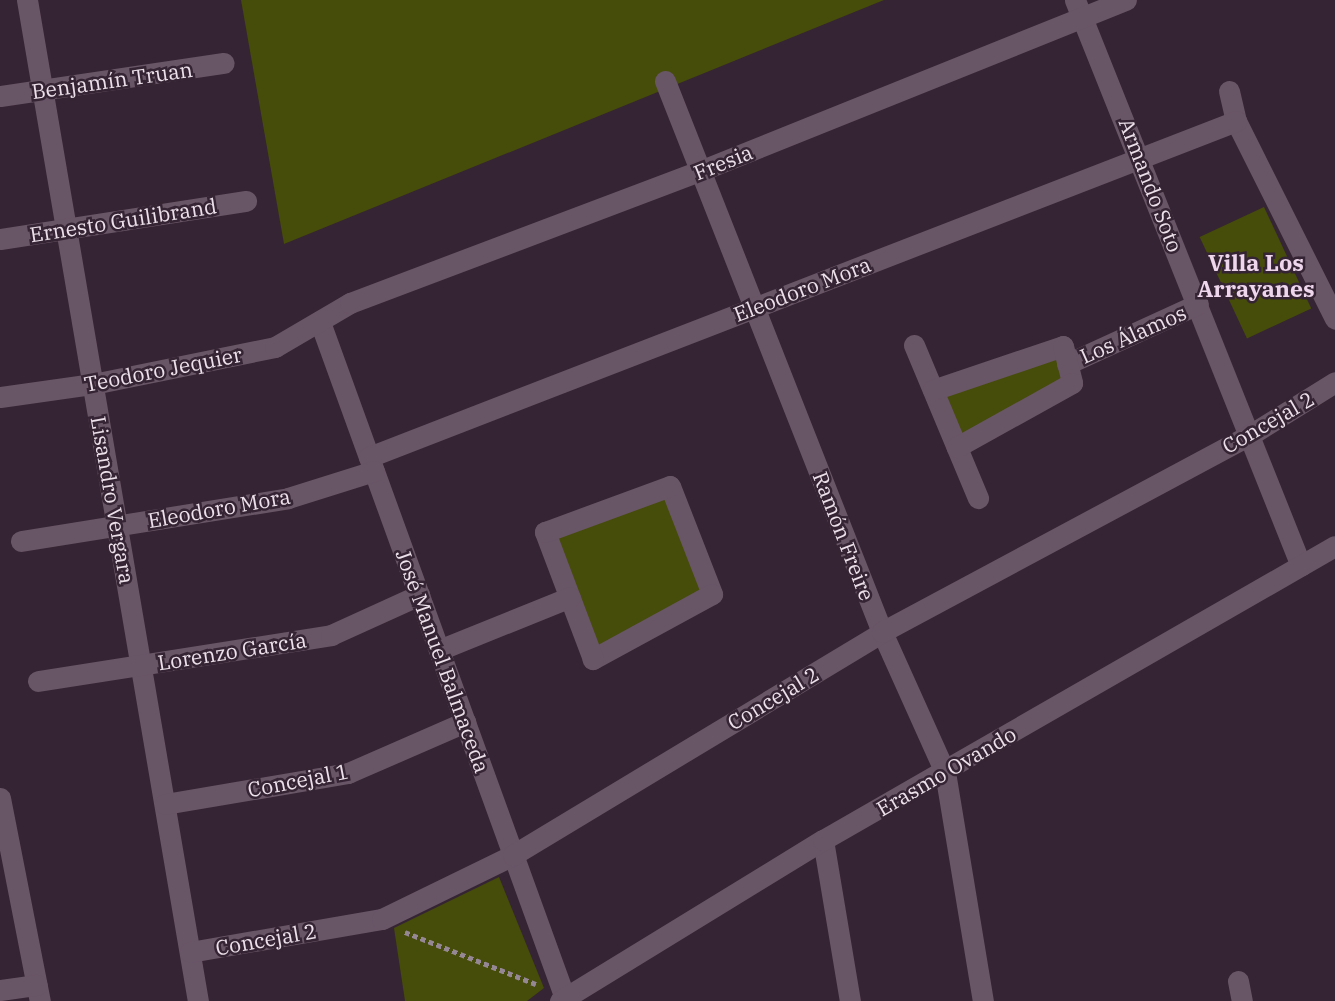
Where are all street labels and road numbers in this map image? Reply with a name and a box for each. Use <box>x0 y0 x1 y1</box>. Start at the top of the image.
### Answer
street label: Benjamín Truan <box>30 56 194 104</box>
street label: Armando Soto <box>1114 114 1188 256</box>
street label: Fresia <box>690 139 756 185</box>
street label: Ernesto Guilibrand <box>28 193 218 247</box>
street label: Eleodoro Mora <box>730 251 874 327</box>
street label: Los Álamos <box>1076 299 1190 369</box>
street label: Teodoro Jequier <box>82 341 244 397</box>
street label: Concejal 2 <box>1217 386 1319 458</box>
street label: Lisandro Vergara <box>86 414 140 586</box>
street label: Ramón Freire <box>808 468 880 604</box>
street label: Eleodoro Mora <box>146 483 292 533</box>
street label: José Manuel Balmaceda <box>391 546 495 776</box>
street label: Lorenzo García <box>156 627 308 675</box>
street label: Concejal 2 <box>723 661 823 735</box>
street label: Erasmo Ovando <box>872 721 1020 821</box>
street label: Concejal 1 <box>245 758 351 802</box>
street label: Concejal 2 <box>214 918 318 960</box>

